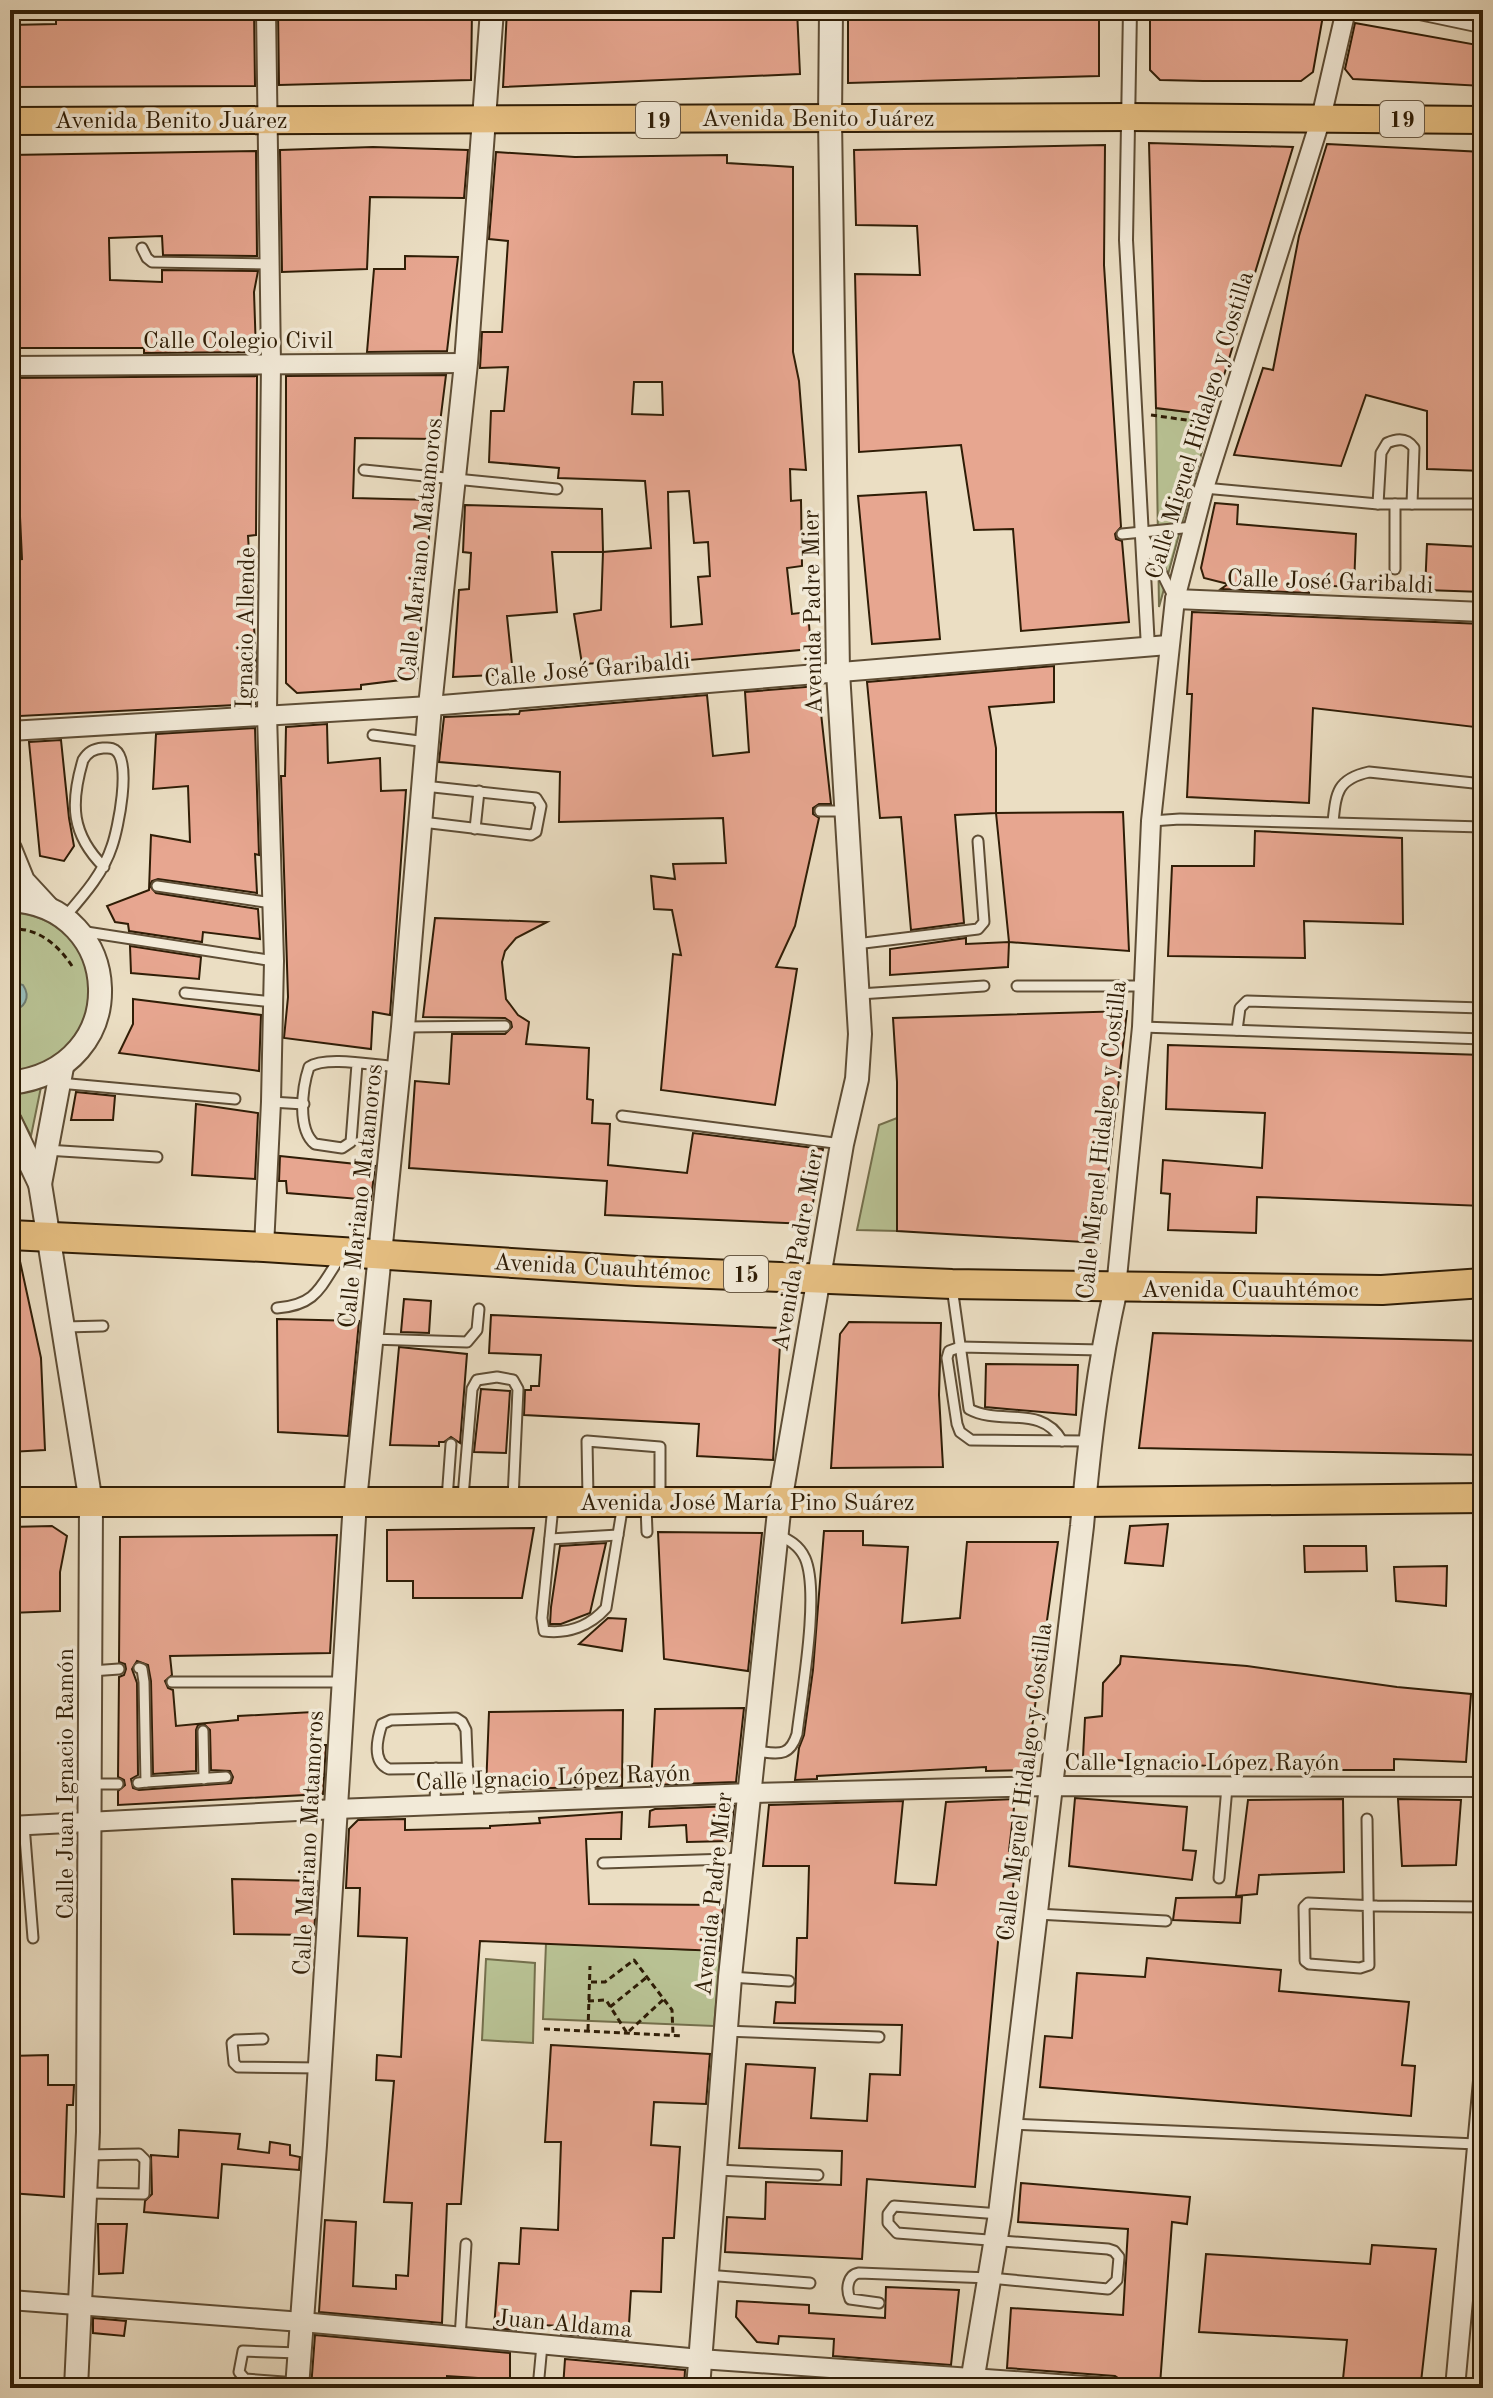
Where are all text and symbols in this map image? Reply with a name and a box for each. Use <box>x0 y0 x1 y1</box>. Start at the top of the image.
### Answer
road number: 19 <box>1380 101 1424 137</box>
road number: 19 <box>636 102 680 138</box>
street label: Avenida Benito Juárez <box>701 108 935 132</box>
street label: Avenida Benito Juárez <box>54 110 288 134</box>
street label: Calle Miguel Hidalgo y Costilla <box>1143 269 1259 582</box>
street label: Calle Colegio Civil <box>143 330 333 354</box>
street label: Calle Mariano Matamoros <box>396 417 448 684</box>
street label: Avenida Padre Mier <box>800 509 828 714</box>
street label: Ignacio Allende <box>234 547 260 709</box>
street label: Calle José Garibaldi <box>1226 567 1434 599</box>
street label: Calle José Garibaldi <box>483 650 691 692</box>
street label: Calle Miguel Hidalgo y Costilla <box>1074 979 1132 1301</box>
street label: Calle Mariano Matamoros <box>336 1063 388 1330</box>
street label: Avenida Padre Mier <box>769 1147 829 1353</box>
street label: Avenida Cuauhtémoc <box>493 1251 711 1287</box>
road number: 15 <box>724 1256 768 1292</box>
street label: Avenida Cuauhtémoc <box>1141 1279 1359 1303</box>
street label: Avenida José María Pino Suárez <box>579 1492 915 1516</box>
street label: Calle Miguel Hidalgo y Costilla <box>995 1622 1057 1943</box>
street label: Calle Juan Ignacio Ramón <box>55 1648 79 1920</box>
street label: Calle Mariano Matamoros <box>291 1710 329 1976</box>
street label: Calle Ignacio López Rayón <box>1064 1752 1340 1776</box>
street label: Calle Ignacio López Rayón <box>415 1762 691 1796</box>
street label: Avenida Padre Mier <box>692 1791 738 1997</box>
street label: Juan Aldama <box>494 2307 633 2343</box>

